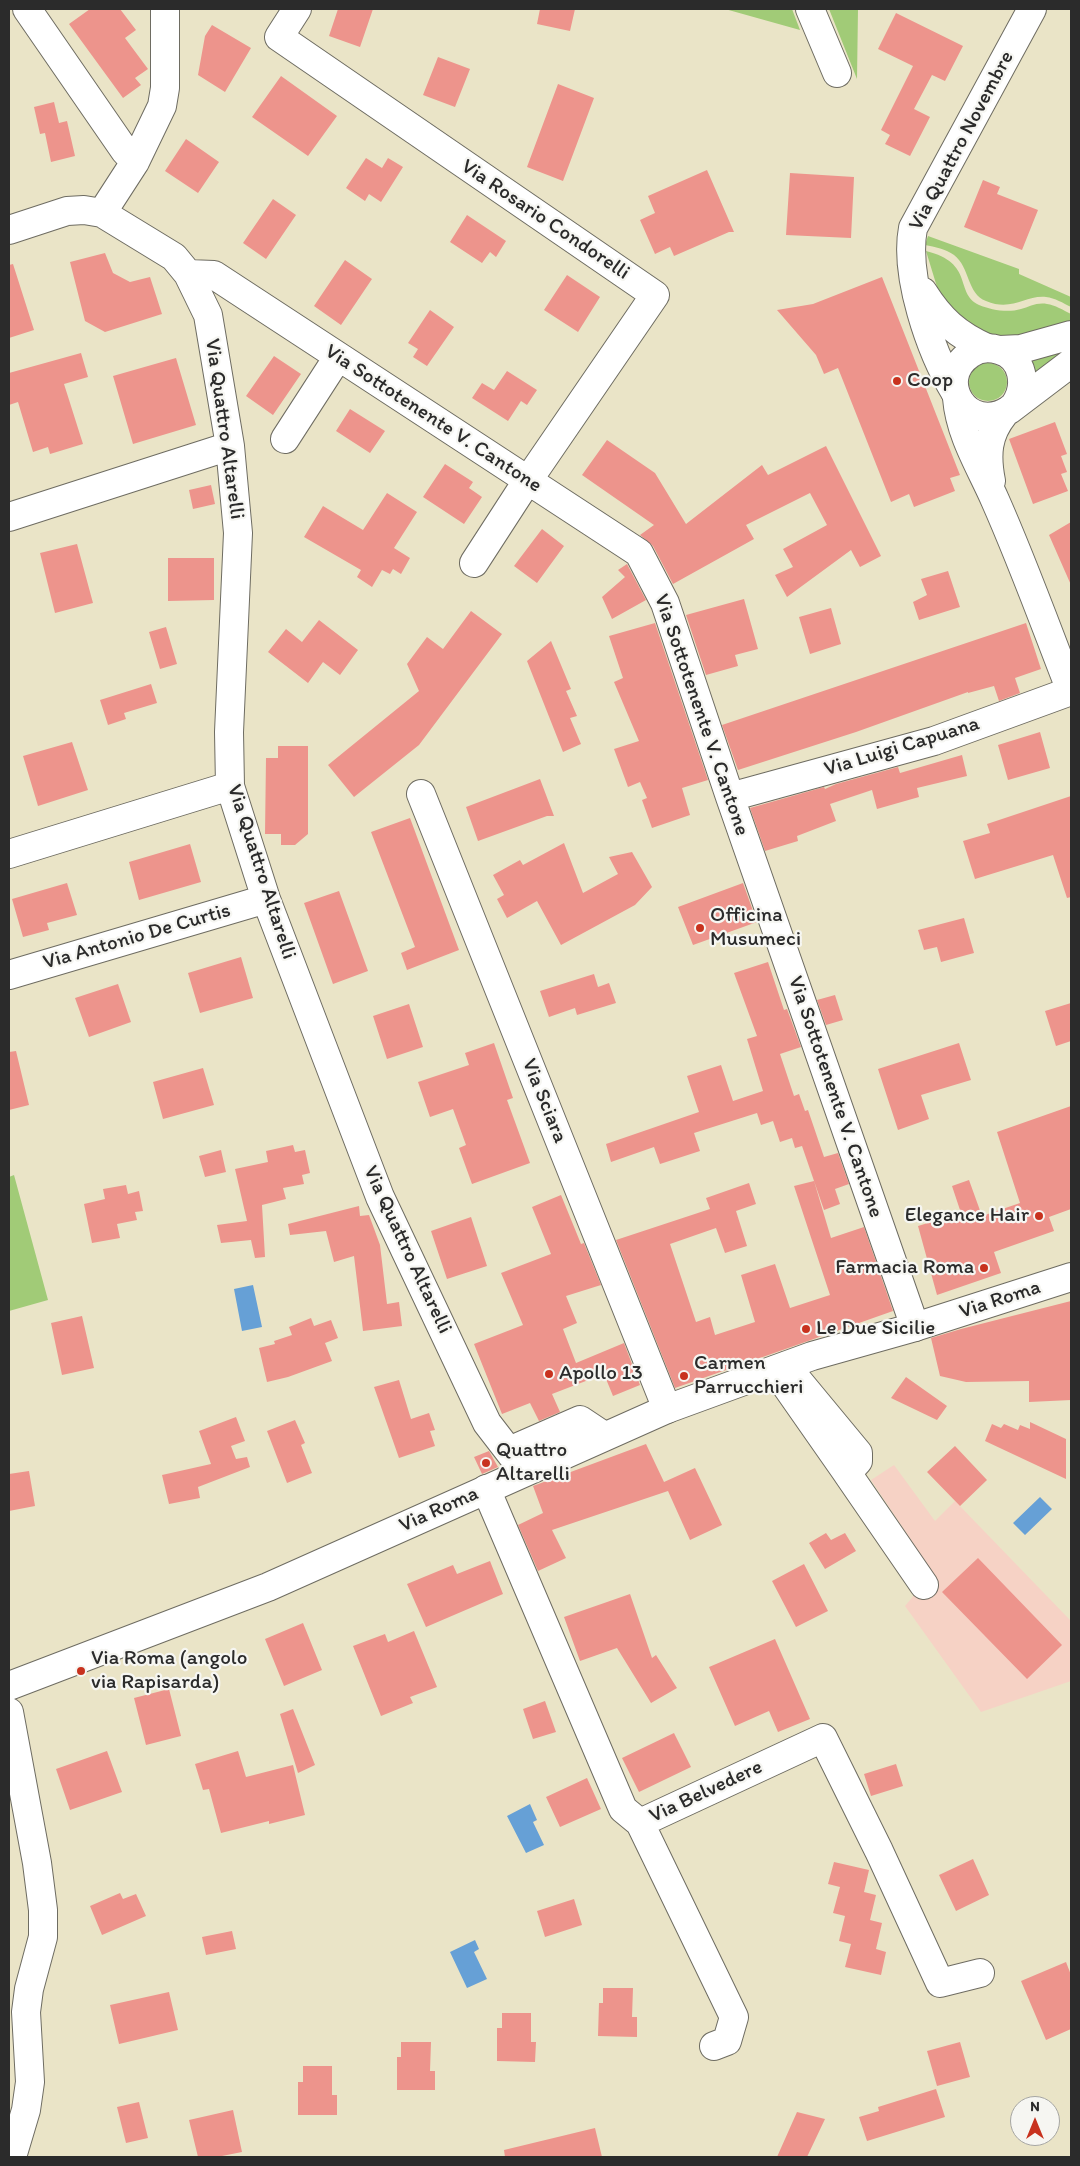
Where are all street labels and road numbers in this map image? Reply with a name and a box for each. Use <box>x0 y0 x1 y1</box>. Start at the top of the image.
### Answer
street label: Via Quattro Novembre <box>904 47 1020 235</box>
street label: Via Rosario Condorelli <box>456 154 634 286</box>
street label: Via Quattro Altarelli <box>199 337 249 521</box>
street label: Via Sottotenente V. Cantone <box>320 339 546 499</box>
street label: Via Sottotenente V. Cantone <box>648 591 754 839</box>
street label: Via Luigi Capuana <box>821 711 983 783</box>
street label: Via Quattro Altarelli <box>221 781 301 963</box>
street label: Via Antonio De Curtis <box>40 898 234 976</box>
street label: Via Sottotenente V. Cantone <box>782 973 888 1221</box>
street label: Via Sciara <box>516 1055 572 1147</box>
street label: Via Quattro Altarelli <box>357 1162 457 1338</box>
street label: Via Roma <box>956 1275 1044 1325</box>
street label: Via Roma <box>395 1481 483 1539</box>
street label: Via Belvedere <box>645 1755 767 1829</box>

